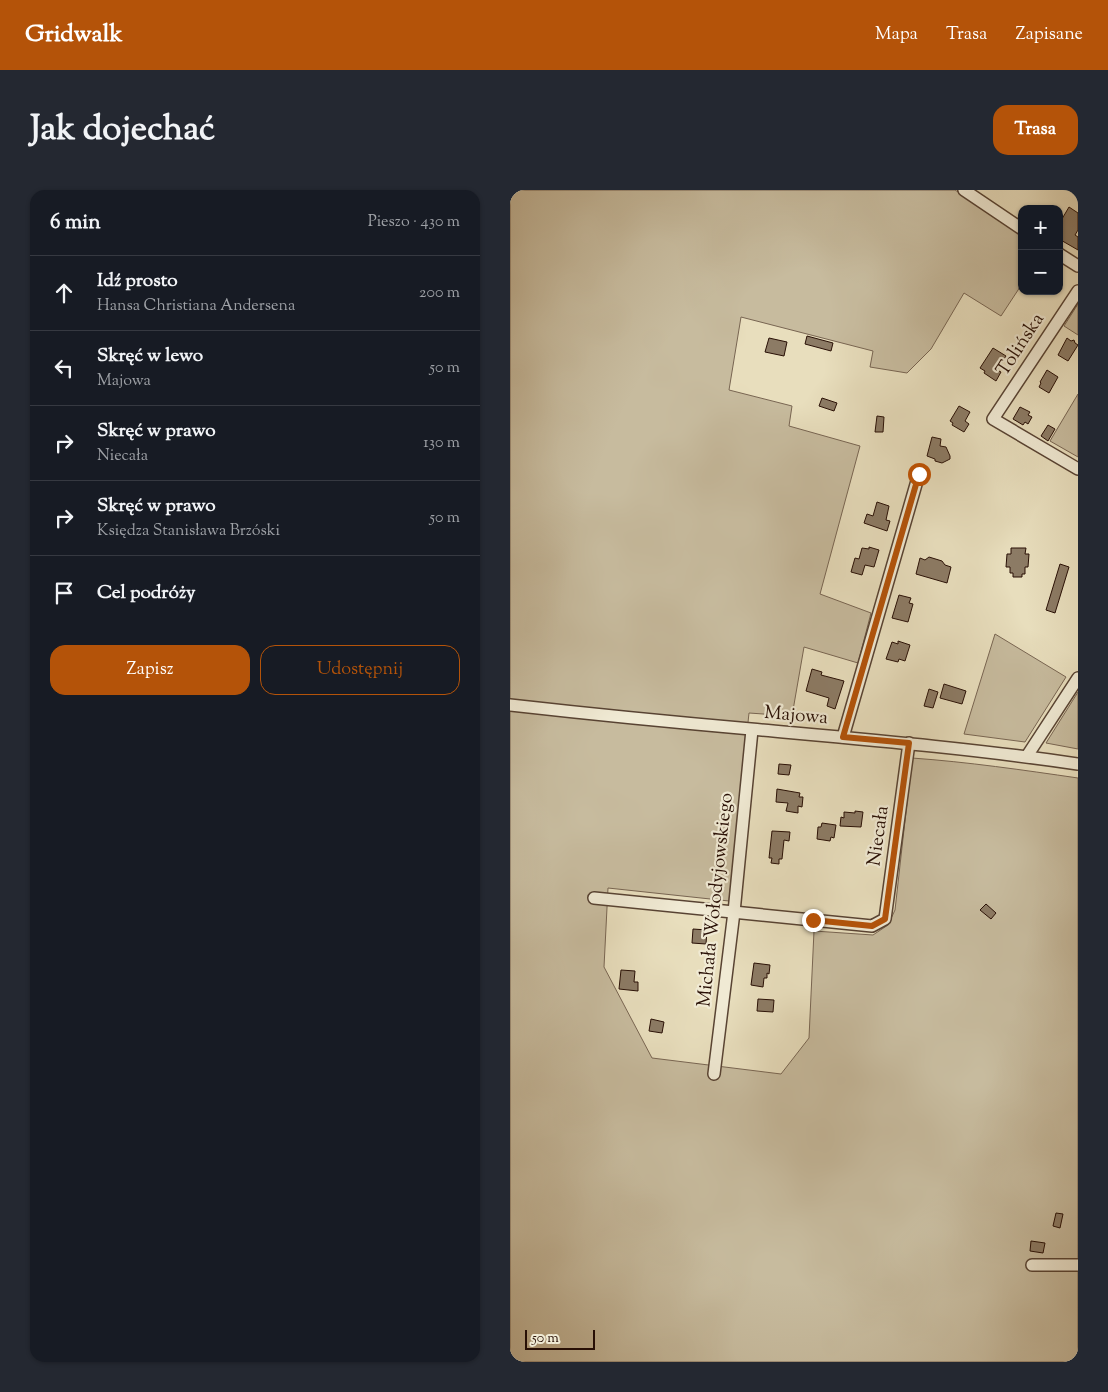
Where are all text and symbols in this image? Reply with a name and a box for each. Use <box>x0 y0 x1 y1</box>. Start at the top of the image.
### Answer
text: Gridwalk <box>25 18 123 52</box>
text: Mapa <box>875 22 918 48</box>
text: Trasa <box>946 22 987 48</box>
text: Zapisane <box>1015 22 1083 48</box>
text: Jak dojechać <box>30 105 215 156</box>
button: Trasa <box>993 105 1078 155</box>
map controls <box>1018 205 1063 295</box>
button: + <box>1018 205 1063 250</box>
text: 6 min <box>50 208 101 238</box>
text: Pieszo · 430 m <box>368 211 460 234</box>
button: − <box>1018 250 1063 295</box>
text: Idź prosto <box>97 268 178 295</box>
icon: ahead <box>50 279 78 307</box>
text: 200 m <box>419 282 460 305</box>
text: Hansa Christiana Andersena <box>97 295 295 318</box>
street label: Tolińska <box>990 308 1052 382</box>
text: Skręć w lewo <box>97 343 203 370</box>
icon: left <box>50 354 78 382</box>
text: 50 m <box>429 357 460 380</box>
text: Majowa <box>97 370 151 393</box>
text: Skręć w prawo <box>97 418 216 445</box>
icon: right <box>50 429 78 457</box>
text: 130 m <box>423 432 460 455</box>
text: Niecała <box>97 445 148 468</box>
route start <box>908 463 931 486</box>
text: Skręć w prawo <box>97 493 216 520</box>
icon: right <box>50 504 78 532</box>
text: 50 m <box>429 507 460 530</box>
text: Księdza Stanisława Brzóski <box>97 520 280 543</box>
icon: arrive <box>50 579 78 607</box>
text: Cel podróży <box>97 580 196 607</box>
button: Zapisz <box>50 645 250 695</box>
button: Udostępnij <box>260 645 460 695</box>
street label: Majowa <box>763 700 829 732</box>
street label: Michała Wołodyjowskiego <box>691 791 741 1009</box>
street label: Niecała <box>861 804 897 868</box>
route end <box>802 909 825 932</box>
scale bar <box>525 1327 595 1350</box>
text: 50 m <box>532 1329 559 1349</box>

